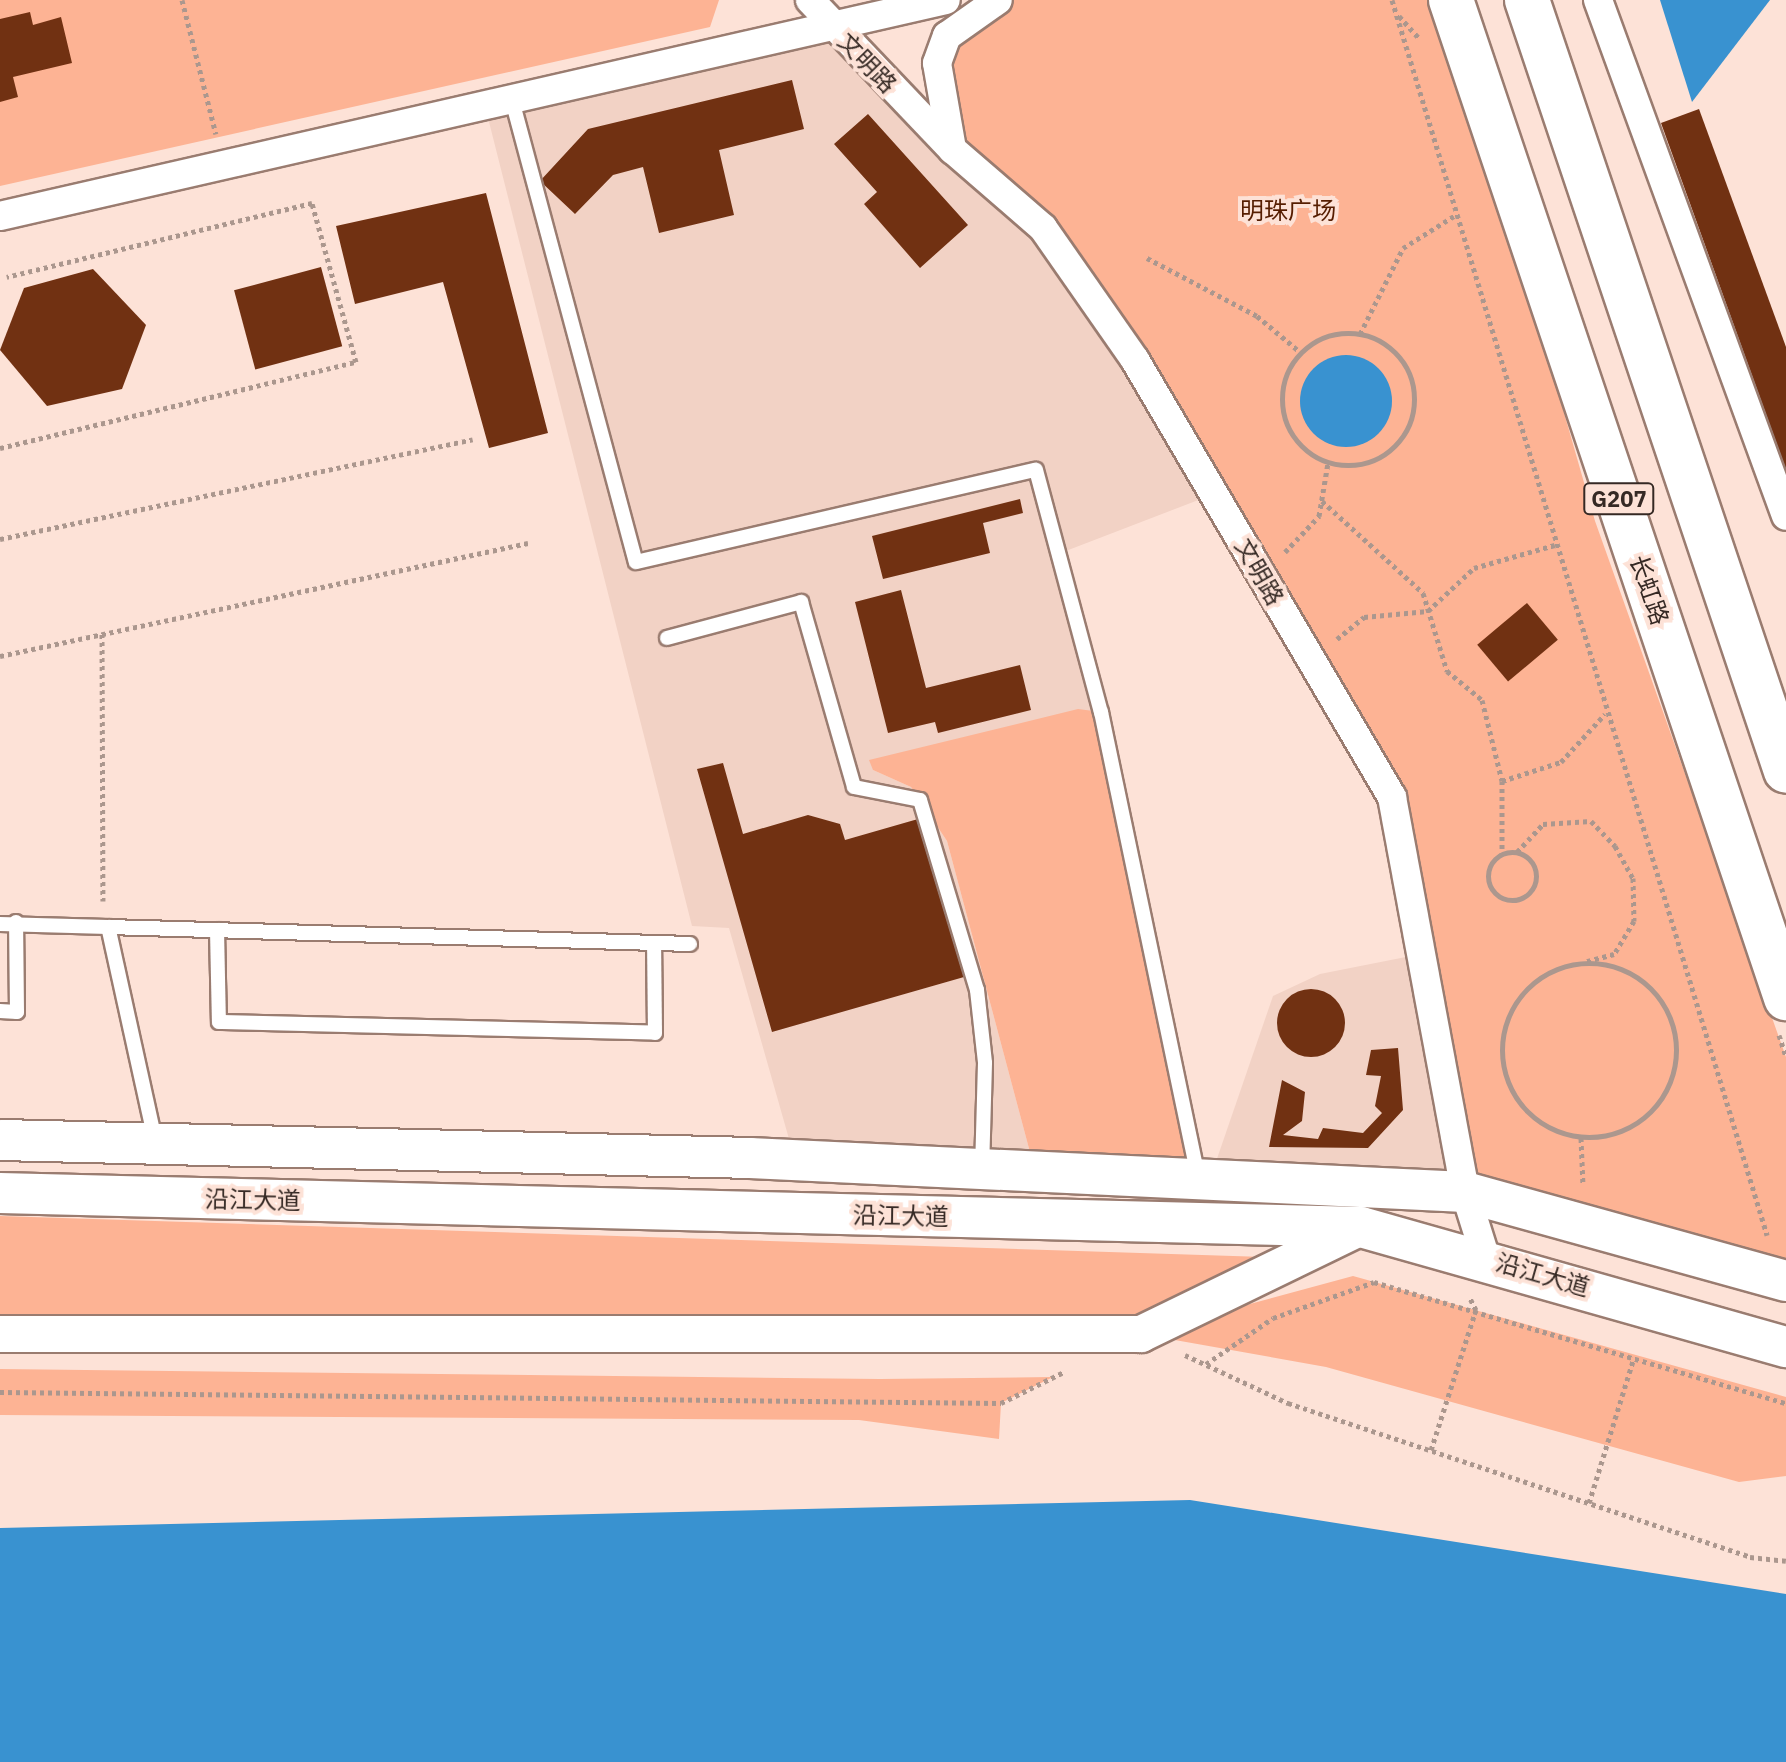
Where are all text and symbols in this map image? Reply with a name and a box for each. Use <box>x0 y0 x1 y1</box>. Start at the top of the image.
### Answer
street label: 文明路 <box>832 27 902 99</box>
park label: 明珠广场 <box>1240 197 1336 225</box>
road number: G207 <box>1583 481 1655 517</box>
street label: 文明路 <box>1229 534 1289 610</box>
street label: 长虹路 <box>1624 551 1674 629</box>
street label: 沿江大道 <box>205 1185 301 1215</box>
street label: 沿江大道 <box>853 1201 949 1231</box>
street label: 沿江大道 <box>1493 1248 1593 1302</box>

